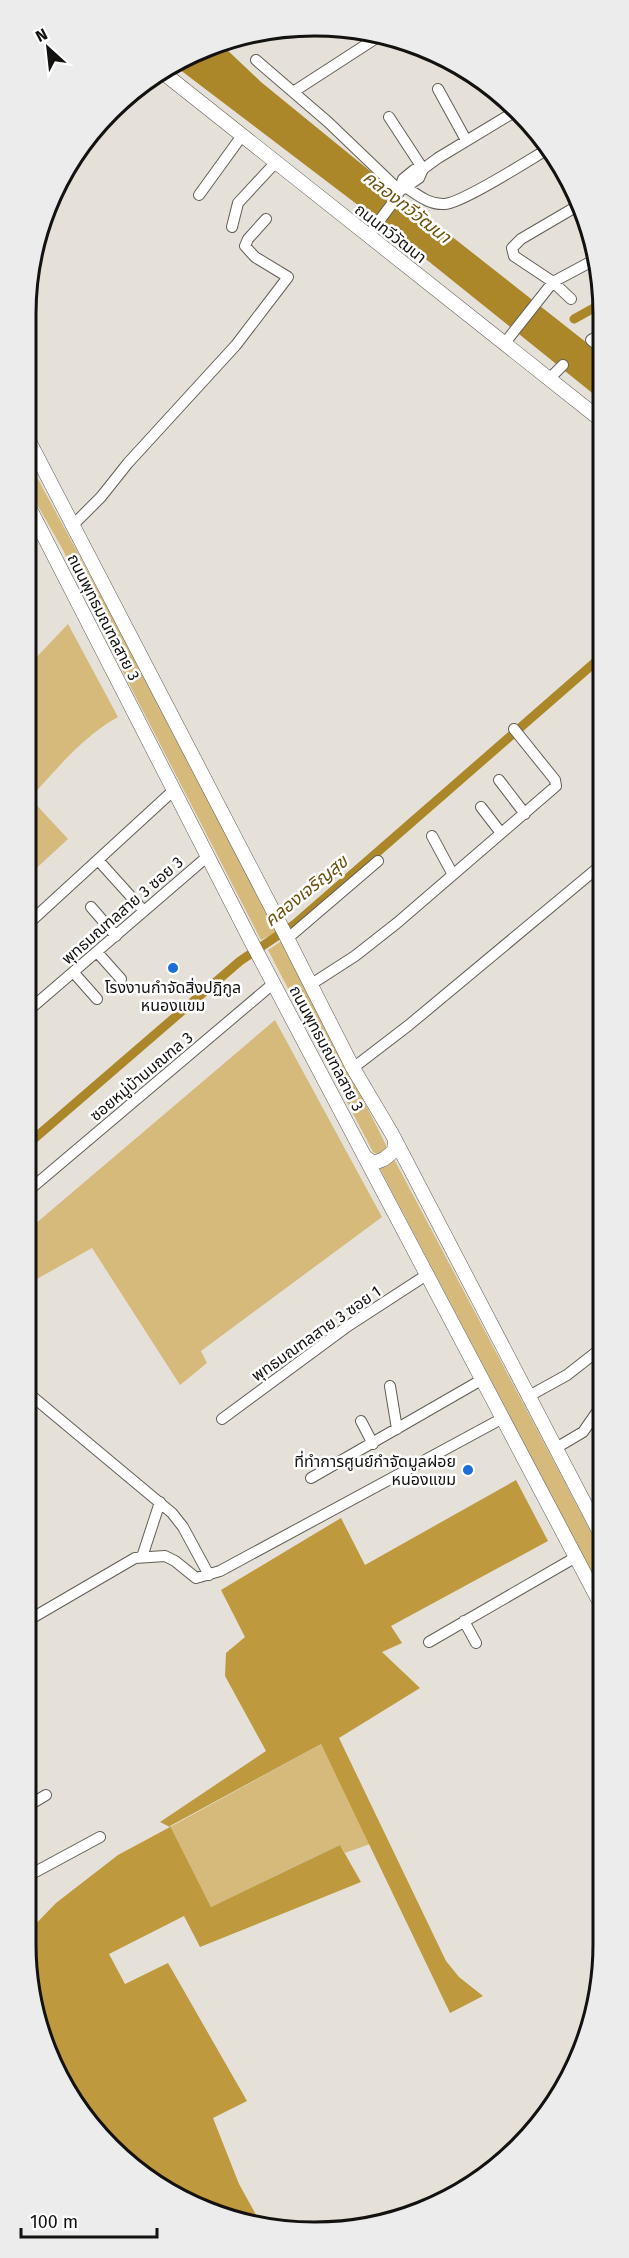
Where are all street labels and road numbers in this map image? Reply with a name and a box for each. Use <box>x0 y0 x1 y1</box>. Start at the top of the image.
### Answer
street label: ถนนทวีวัฒนา <box>351 200 430 267</box>
street label: ถนนพุทธมณฑลสาย 3 <box>63 551 144 684</box>
street label: พุทธมณฑลสาย 3 ซอย 3 <box>58 853 187 968</box>
street label: ถนนพุทธมณฑลสาย 3 <box>285 982 368 1114</box>
street label: ซอยหมู่บ้านมณฑล 3 <box>86 1028 197 1125</box>
street label: พุทธมณฑลสาย 3 ซอย 1 <box>248 1282 385 1385</box>

